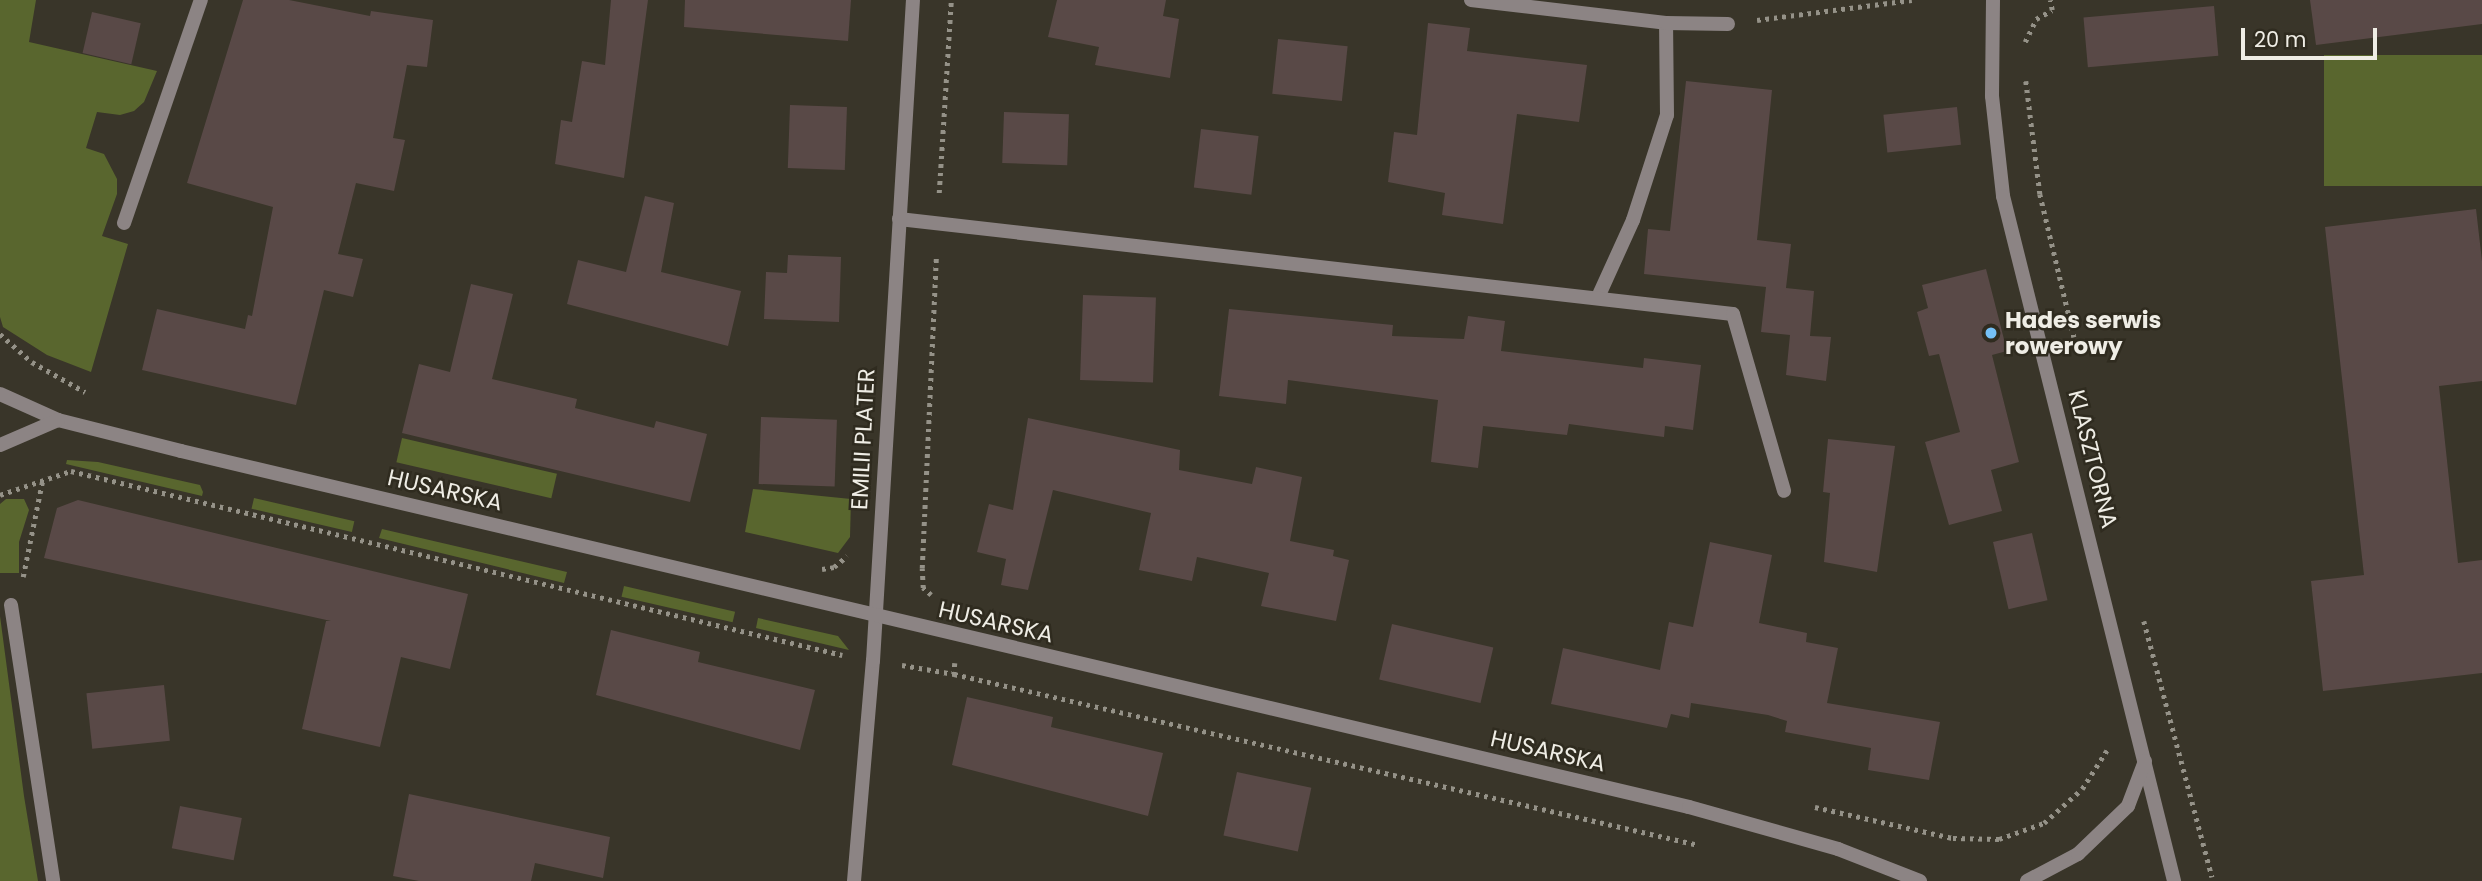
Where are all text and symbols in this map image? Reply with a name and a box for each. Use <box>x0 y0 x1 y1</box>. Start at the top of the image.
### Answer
scale bar <box>2244 14 2380 58</box>
text: 20 m <box>2254 25 2307 54</box>
place label: Hades serwis rowerowy <box>2005 306 2161 360</box>
marker: Hades serwis rowerowy <box>1983 325 1999 341</box>
street label: EMILII PLATER <box>846 368 880 510</box>
street label: KLASZTORNA <box>2063 387 2123 531</box>
street label: HUSARSKA <box>385 463 505 517</box>
street label: HUSARSKA <box>936 595 1056 649</box>
street label: HUSARSKA <box>1488 724 1608 778</box>

